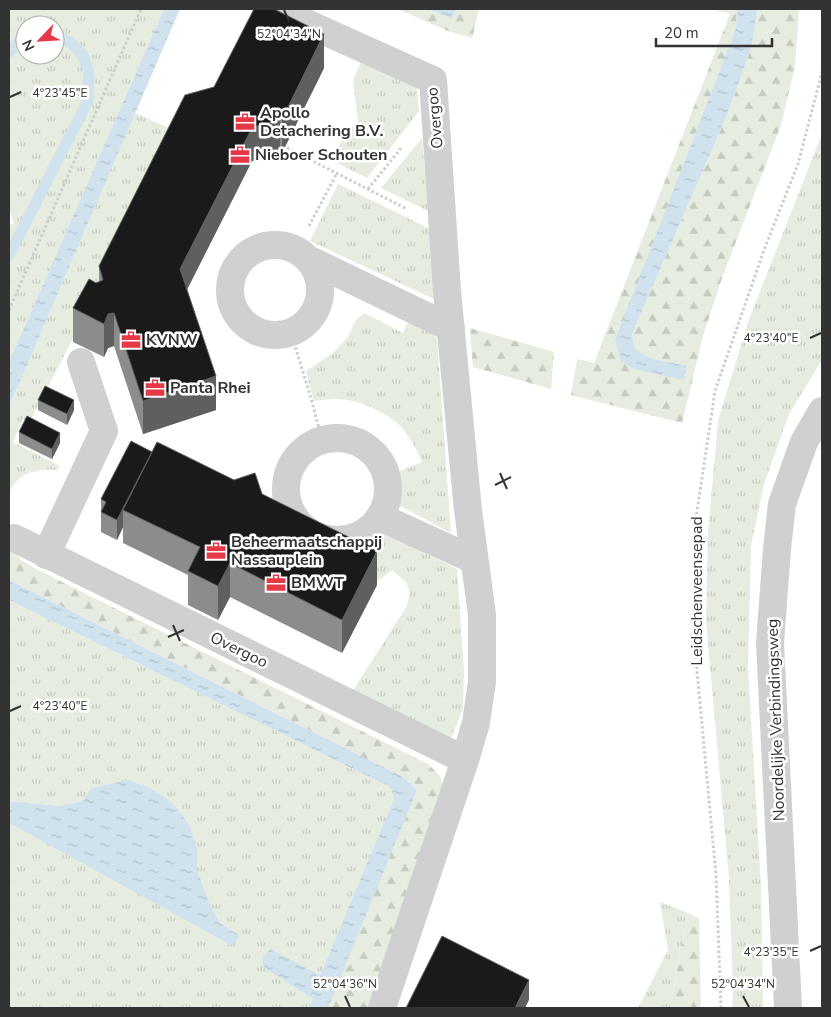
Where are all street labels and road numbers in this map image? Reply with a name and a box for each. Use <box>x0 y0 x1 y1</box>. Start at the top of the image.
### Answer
street label: Overgoo <box>421 86 449 150</box>
street label: Leidschenveensepad <box>686 516 708 666</box>
street label: Noordelijke Verbindingsweg <box>761 618 791 822</box>
street label: Overgoo <box>206 627 272 673</box>

